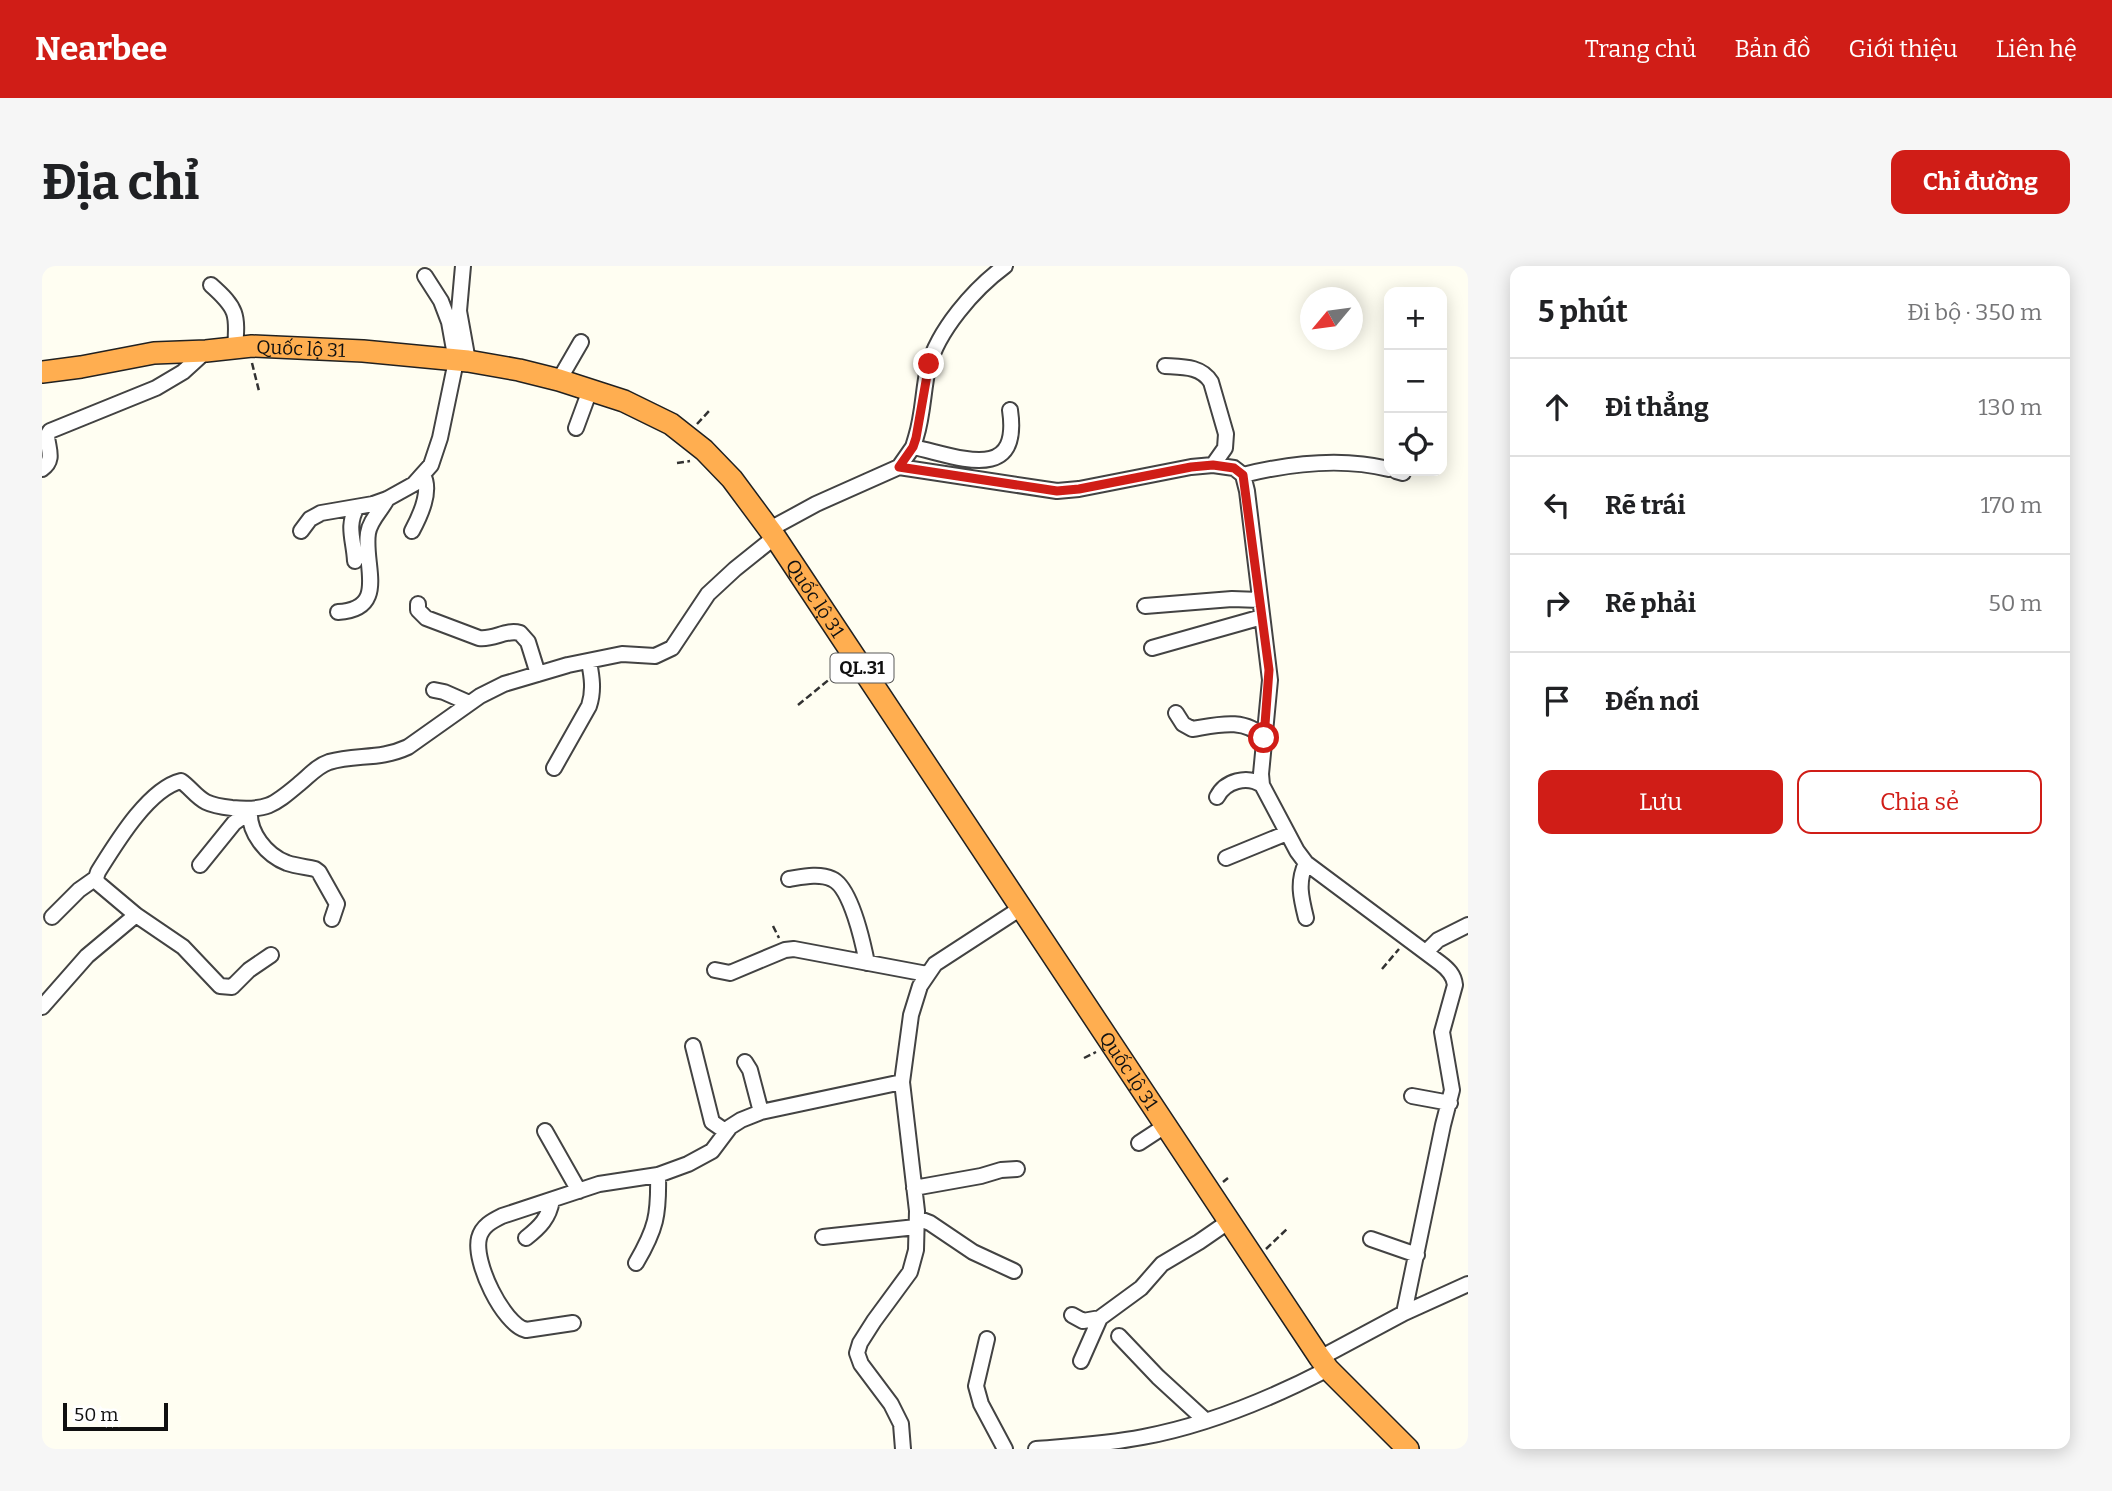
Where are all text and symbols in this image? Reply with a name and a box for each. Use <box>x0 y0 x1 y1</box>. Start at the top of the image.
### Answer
text: Nearbee <box>35 29 167 69</box>
text: Trang chủ <box>1585 35 1696 63</box>
text: Bản đồ <box>1734 35 1811 63</box>
text: Giới thiệu <box>1849 35 1958 63</box>
text: Liên hệ <box>1996 35 2077 63</box>
button: Chỉ đường <box>1891 150 2070 214</box>
text: Địa chỉ <box>42 153 199 212</box>
north arrow <box>1300 287 1363 350</box>
map controls <box>1384 287 1447 476</box>
button: + <box>1384 287 1447 350</box>
text: 5 phút <box>1538 294 1628 330</box>
text: Đi bộ · 350 m <box>1907 298 2042 326</box>
street label: Quốc lộ 31 <box>256 335 346 362</box>
route end <box>913 348 944 379</box>
button: − <box>1384 350 1447 413</box>
icon: ahead <box>1538 388 1576 426</box>
text: Đi thẳng <box>1605 392 1709 423</box>
text: 130 m <box>1978 393 2042 421</box>
button: locate <box>1384 413 1447 476</box>
icon: left <box>1538 486 1576 524</box>
text: Rẽ trái <box>1605 490 1685 521</box>
text: 170 m <box>1980 491 2042 519</box>
street label: Quốc lộ 31 <box>781 555 850 642</box>
icon: right <box>1538 584 1576 622</box>
text: Rẽ phải <box>1605 588 1696 619</box>
text: 50 m <box>1988 589 2042 617</box>
road number: QL.31 <box>830 654 894 682</box>
icon: arrive <box>1538 682 1576 720</box>
text: Đến nơi <box>1605 686 1699 717</box>
route start <box>1248 722 1279 753</box>
button: Lưu <box>1538 770 1783 834</box>
button: Chia sẻ <box>1797 770 2042 834</box>
street label: Quốc lộ 31 <box>1095 1027 1164 1114</box>
scale bar <box>63 1400 168 1432</box>
text: 50 m <box>74 1403 118 1426</box>

